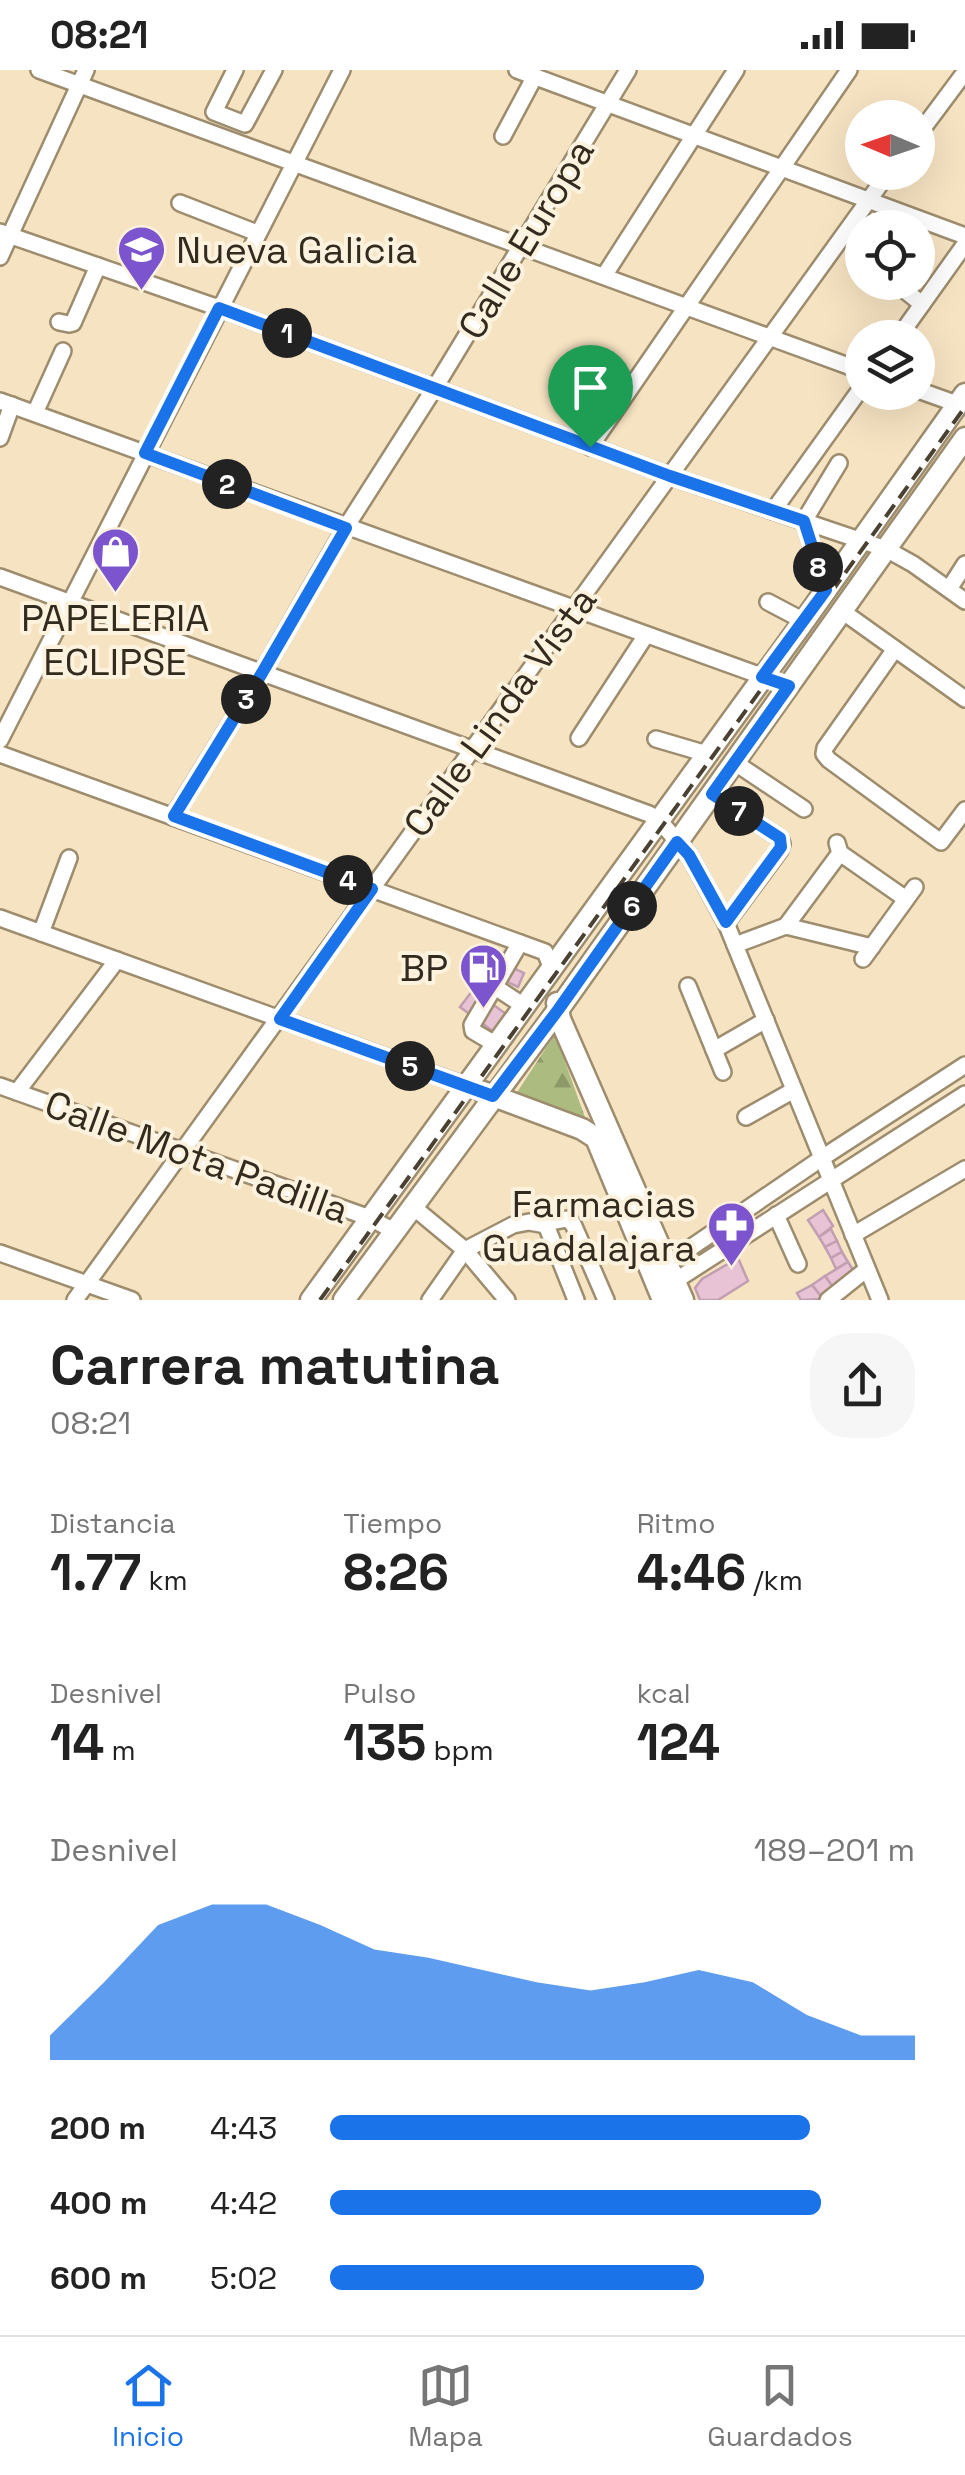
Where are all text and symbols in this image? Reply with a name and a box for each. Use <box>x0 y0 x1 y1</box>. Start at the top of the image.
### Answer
text: 08:21 <box>50 11 149 59</box>
north arrow <box>845 100 935 190</box>
map controls <box>845 100 935 410</box>
street label: Calle Europa <box>447 130 605 348</box>
button: locate <box>845 210 935 300</box>
school or university icon: Nueva Galicia <box>115 224 167 292</box>
place label: Nueva Galicia <box>176 226 417 274</box>
pin: 1 <box>262 308 312 358</box>
text: 1 <box>281 315 293 351</box>
button: layers <box>845 320 935 410</box>
pin <box>548 345 633 448</box>
icon: arrive <box>563 360 618 415</box>
pin: 2 <box>202 459 252 509</box>
text: 2 <box>219 466 235 502</box>
shop icon: PAPELERIA ECLIPSE <box>89 526 141 594</box>
pin: 8 <box>793 542 843 592</box>
text: 8 <box>810 549 826 585</box>
street label: Calle Linda Vista <box>393 577 607 847</box>
place label: PAPELERIA ECLIPSE <box>21 594 209 686</box>
pin: 3 <box>221 674 271 724</box>
text: 3 <box>237 681 255 717</box>
pin: 7 <box>714 786 764 836</box>
text: 7 <box>731 793 747 829</box>
pin: 4 <box>323 855 373 905</box>
text: 4 <box>339 862 357 898</box>
pin: 6 <box>607 881 657 931</box>
text: 6 <box>623 888 641 924</box>
fuel station icon: BP <box>457 942 509 1010</box>
place label: BP <box>400 944 448 992</box>
pin: 5 <box>385 1041 435 1091</box>
text: 5 <box>402 1048 418 1084</box>
street label: Calle Mota Padilla <box>39 1080 355 1234</box>
place label: Farmacias Guadalajara <box>482 1180 696 1272</box>
pharmacy icon: Farmacias Guadalajara <box>705 1200 757 1268</box>
text: Carrera matutina <box>50 1330 500 1400</box>
button: share <box>810 1333 915 1438</box>
text: 08:21 <box>50 1403 131 1443</box>
text: Distancia <box>50 1505 176 1541</box>
text: Tiempo <box>343 1505 442 1541</box>
text: Ritmo <box>637 1505 715 1541</box>
text: 1.77 <box>50 1541 141 1605</box>
text: 8:26 <box>343 1541 449 1605</box>
text: 4:46 <box>637 1541 746 1605</box>
text: km <box>141 1562 188 1598</box>
text: /km <box>746 1562 803 1598</box>
text: Desnivel <box>50 1675 162 1711</box>
text: Pulso <box>343 1675 416 1711</box>
text: kcal <box>637 1675 691 1711</box>
text: 14 <box>50 1711 104 1775</box>
text: 135 <box>343 1711 426 1775</box>
text: 124 <box>637 1711 720 1775</box>
text: m <box>104 1732 136 1768</box>
text: bpm <box>426 1732 494 1768</box>
text: Desnivel <box>50 1830 178 1870</box>
text: 189–201 m <box>754 1830 915 1870</box>
text: 200 m <box>50 2108 146 2148</box>
text: 4:43 <box>210 2108 277 2148</box>
text: 400 m <box>50 2183 147 2223</box>
text: 4:42 <box>210 2183 277 2223</box>
text: 600 m <box>50 2258 147 2298</box>
text: 5:02 <box>210 2258 277 2298</box>
tab: Inicio <box>112 2358 184 2454</box>
tab: Mapa <box>408 2358 483 2454</box>
tab: Guardados <box>707 2358 853 2454</box>

